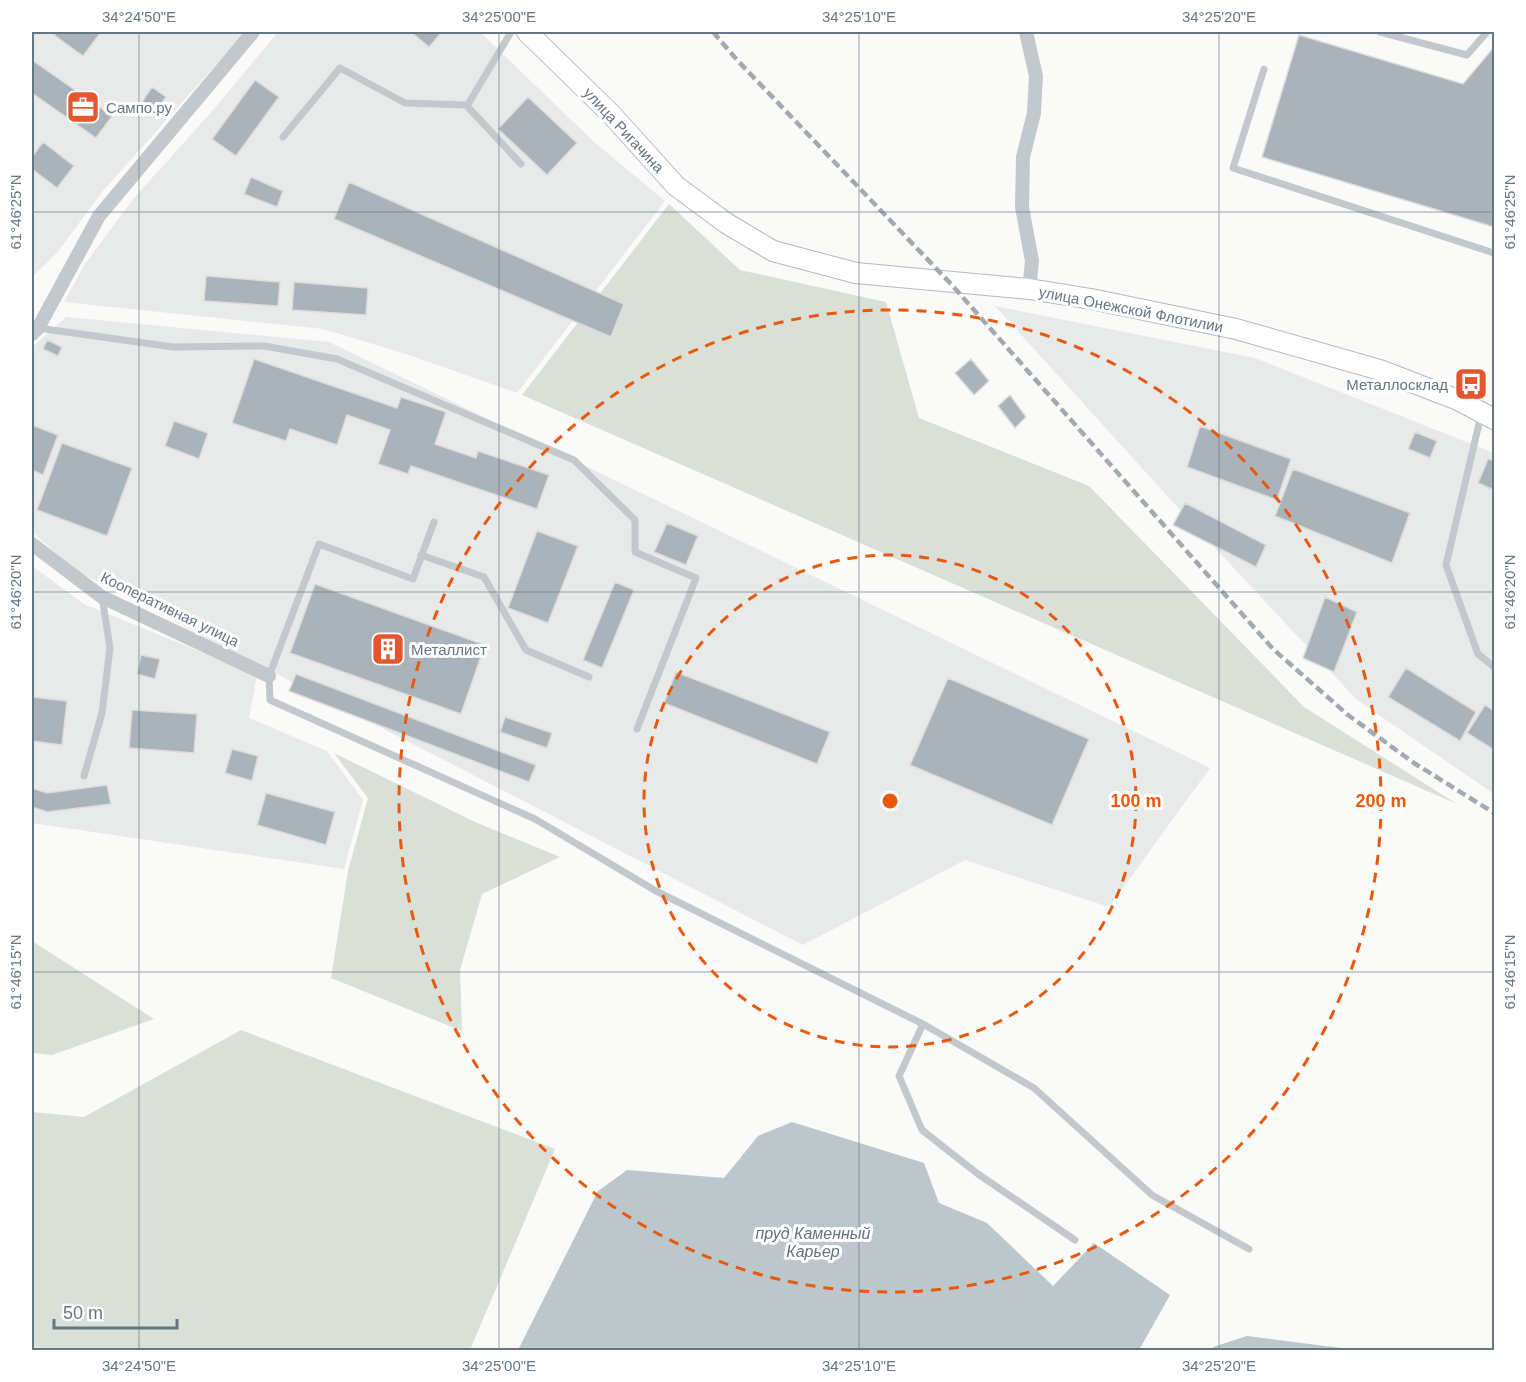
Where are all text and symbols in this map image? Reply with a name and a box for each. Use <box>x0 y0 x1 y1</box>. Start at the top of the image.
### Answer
text: 34°24'50"E <box>102 8 176 25</box>
text: 34°25'00"E <box>462 8 536 25</box>
text: 34°25'10"E <box>822 8 896 25</box>
text: 34°25'20"E <box>1182 8 1256 25</box>
street label: улица Ригачина <box>580 84 668 176</box>
office icon: Сампо.ру <box>65 89 101 125</box>
place label: Сампо.ру <box>106 99 172 116</box>
text: 61°46'25"N <box>7 174 24 250</box>
text: 61°46'25"N <box>1501 174 1518 250</box>
street label: улица Онежской Флотилии <box>1037 283 1225 335</box>
bus stop icon: Металлосклад <box>1453 366 1489 402</box>
place label: Металлосклад <box>1346 376 1448 393</box>
text: 61°46'20"N <box>7 554 24 630</box>
text: 61°46'20"N <box>1501 554 1518 630</box>
street label: Кооперативная улица <box>98 568 242 650</box>
building icon: Металлист <box>370 631 406 667</box>
place label: Металлист <box>411 641 487 658</box>
centre of rings <box>880 791 900 811</box>
text: 100 m <box>1110 791 1162 811</box>
text: 200 m <box>1355 791 1407 811</box>
text: 61°46'15"N <box>7 934 24 1010</box>
text: 61°46'15"N <box>1501 934 1518 1010</box>
water label: пруд Каменный Карьер <box>756 1225 871 1260</box>
scale bar <box>54 1292 177 1330</box>
text: 50 m <box>63 1303 103 1323</box>
text: 34°24'50"E <box>102 1357 176 1374</box>
text: 34°25'00"E <box>462 1357 536 1374</box>
text: 34°25'10"E <box>822 1357 896 1374</box>
text: 34°25'20"E <box>1182 1357 1256 1374</box>

